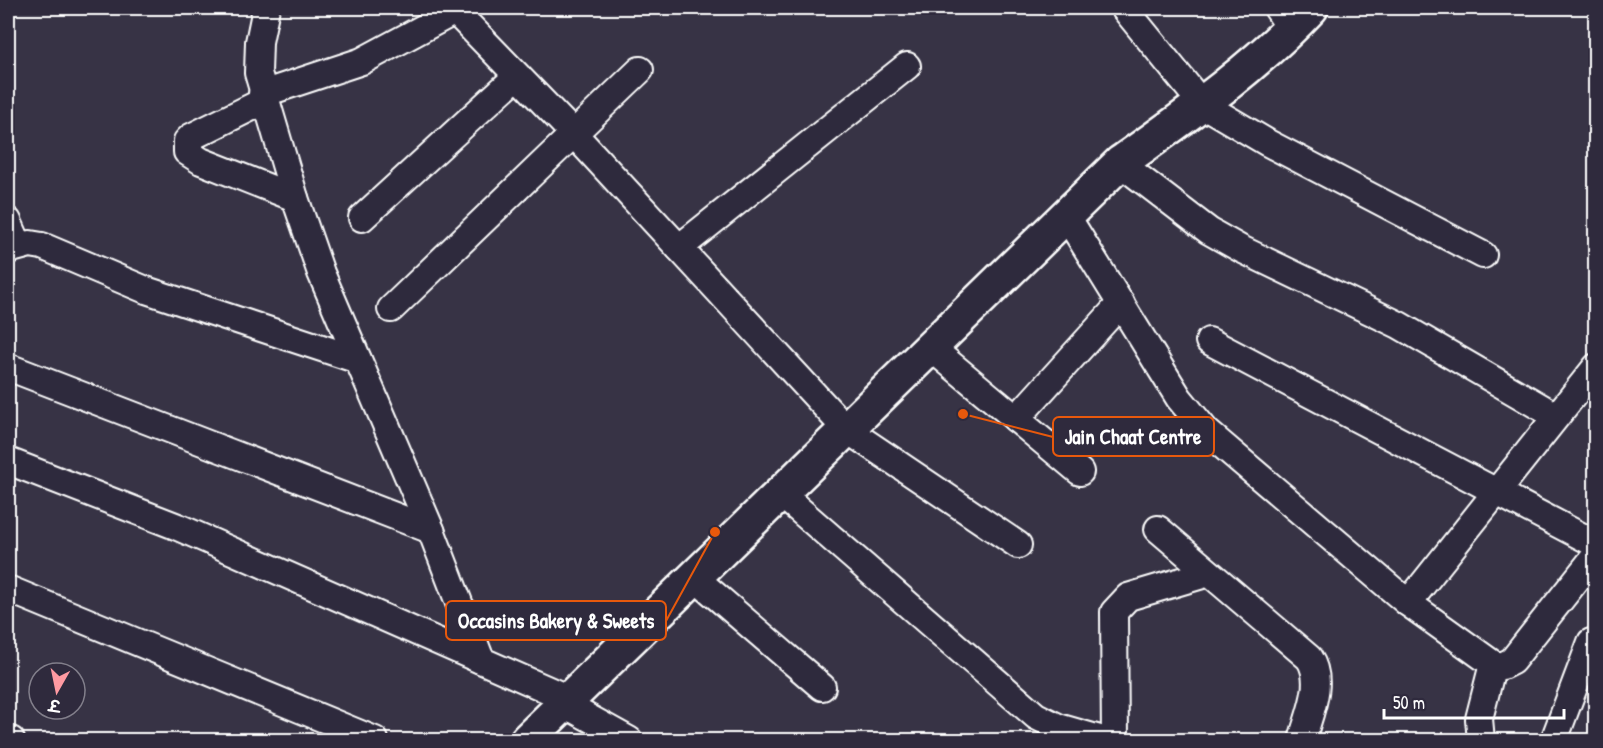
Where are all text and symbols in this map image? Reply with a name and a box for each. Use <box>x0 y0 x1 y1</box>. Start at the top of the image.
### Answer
callout: Jain Chaat Centre <box>1053 417 1214 456</box>
text: Jain Chaat Centre <box>1065 422 1202 451</box>
callout: Occasins Bakery & Sweets <box>446 601 666 640</box>
text: Occasins Bakery & Sweets <box>458 606 654 636</box>
north arrow <box>27 661 87 721</box>
scale bar <box>1384 682 1564 720</box>
text: 50 m <box>1393 690 1425 715</box>
text: उ <box>46 694 64 718</box>

